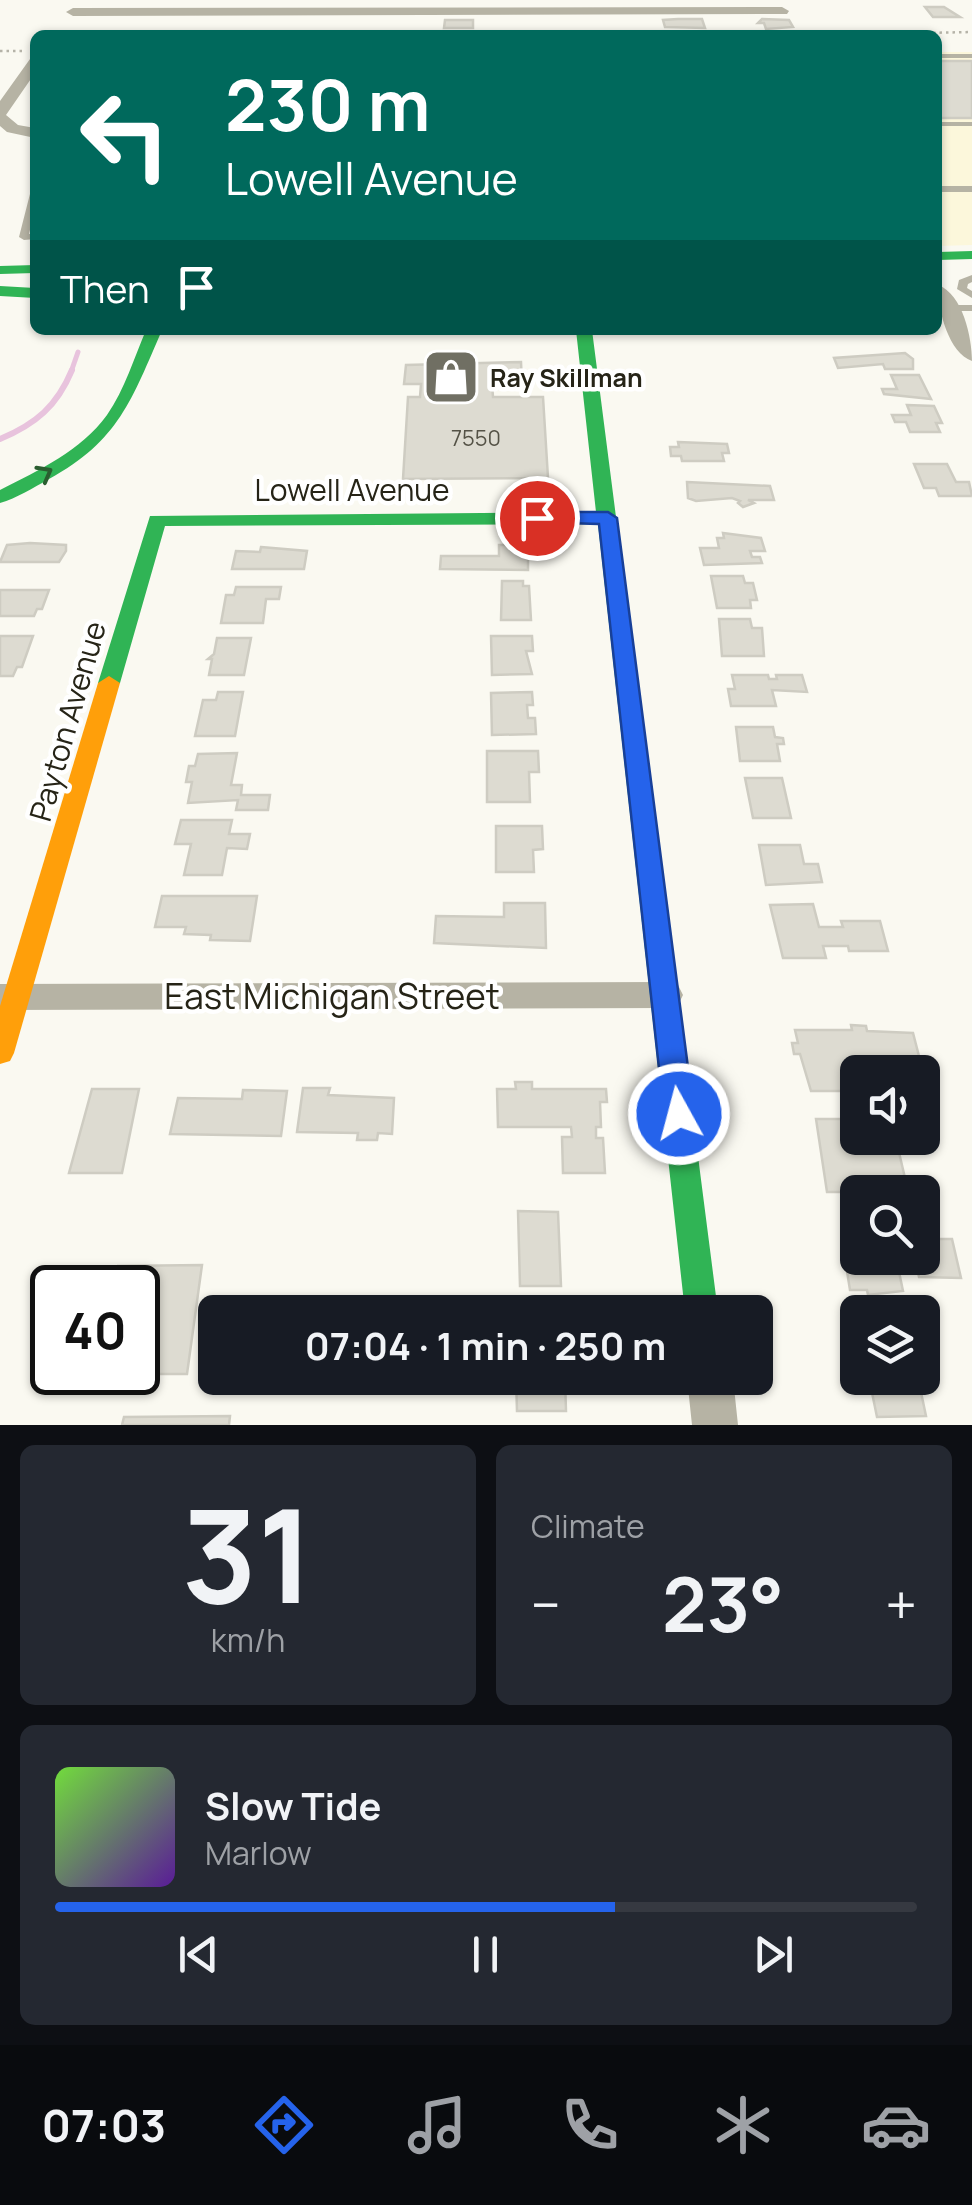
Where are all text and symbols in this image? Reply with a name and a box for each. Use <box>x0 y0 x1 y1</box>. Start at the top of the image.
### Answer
text: 230 m <box>225 56 430 152</box>
icon: left <box>60 70 190 200</box>
text: Lowell Avenue <box>225 147 518 209</box>
icon: arrive <box>169 260 224 315</box>
text: Then <box>60 262 149 314</box>
shop icon: Ray Skillman <box>421 347 481 407</box>
place label: Ray Skillman <box>490 360 643 395</box>
house number: 7550 <box>451 423 501 453</box>
one-way arrow <box>35 466 53 485</box>
street label: Lowell Avenue <box>254 469 450 510</box>
pin <box>495 476 580 561</box>
icon: arrive <box>510 491 565 546</box>
street label: Payton Avenue <box>19 616 115 826</box>
street label: East Michigan Street <box>164 972 500 1020</box>
map controls <box>840 1055 940 1395</box>
button: sound <box>840 1055 940 1155</box>
position arrow <box>627 1062 731 1166</box>
button: search <box>840 1175 940 1275</box>
speed limit sign: 40 <box>30 1265 160 1395</box>
button: layers <box>840 1295 940 1395</box>
text: 07:04 · 1 min · 250 m <box>305 1319 666 1371</box>
text: 31 <box>182 1464 314 1642</box>
text: Climate <box>531 1504 645 1548</box>
text: 23° <box>662 1552 784 1655</box>
text: − <box>531 1566 561 1642</box>
text: + <box>885 1566 917 1642</box>
text: km/h <box>211 1618 285 1662</box>
text: Slow Tide <box>205 1779 382 1831</box>
text: Marlow <box>205 1831 312 1875</box>
icon: previous <box>171 1927 226 1982</box>
icon: pause <box>458 1927 513 1982</box>
icon: next <box>746 1927 801 1982</box>
icon: directions <box>249 2090 319 2160</box>
icon: music <box>402 2090 472 2160</box>
icon: phone <box>555 2090 625 2160</box>
icon: climate <box>708 2090 778 2160</box>
icon: car <box>861 2090 931 2160</box>
text: 07:03 <box>41 2094 166 2156</box>

